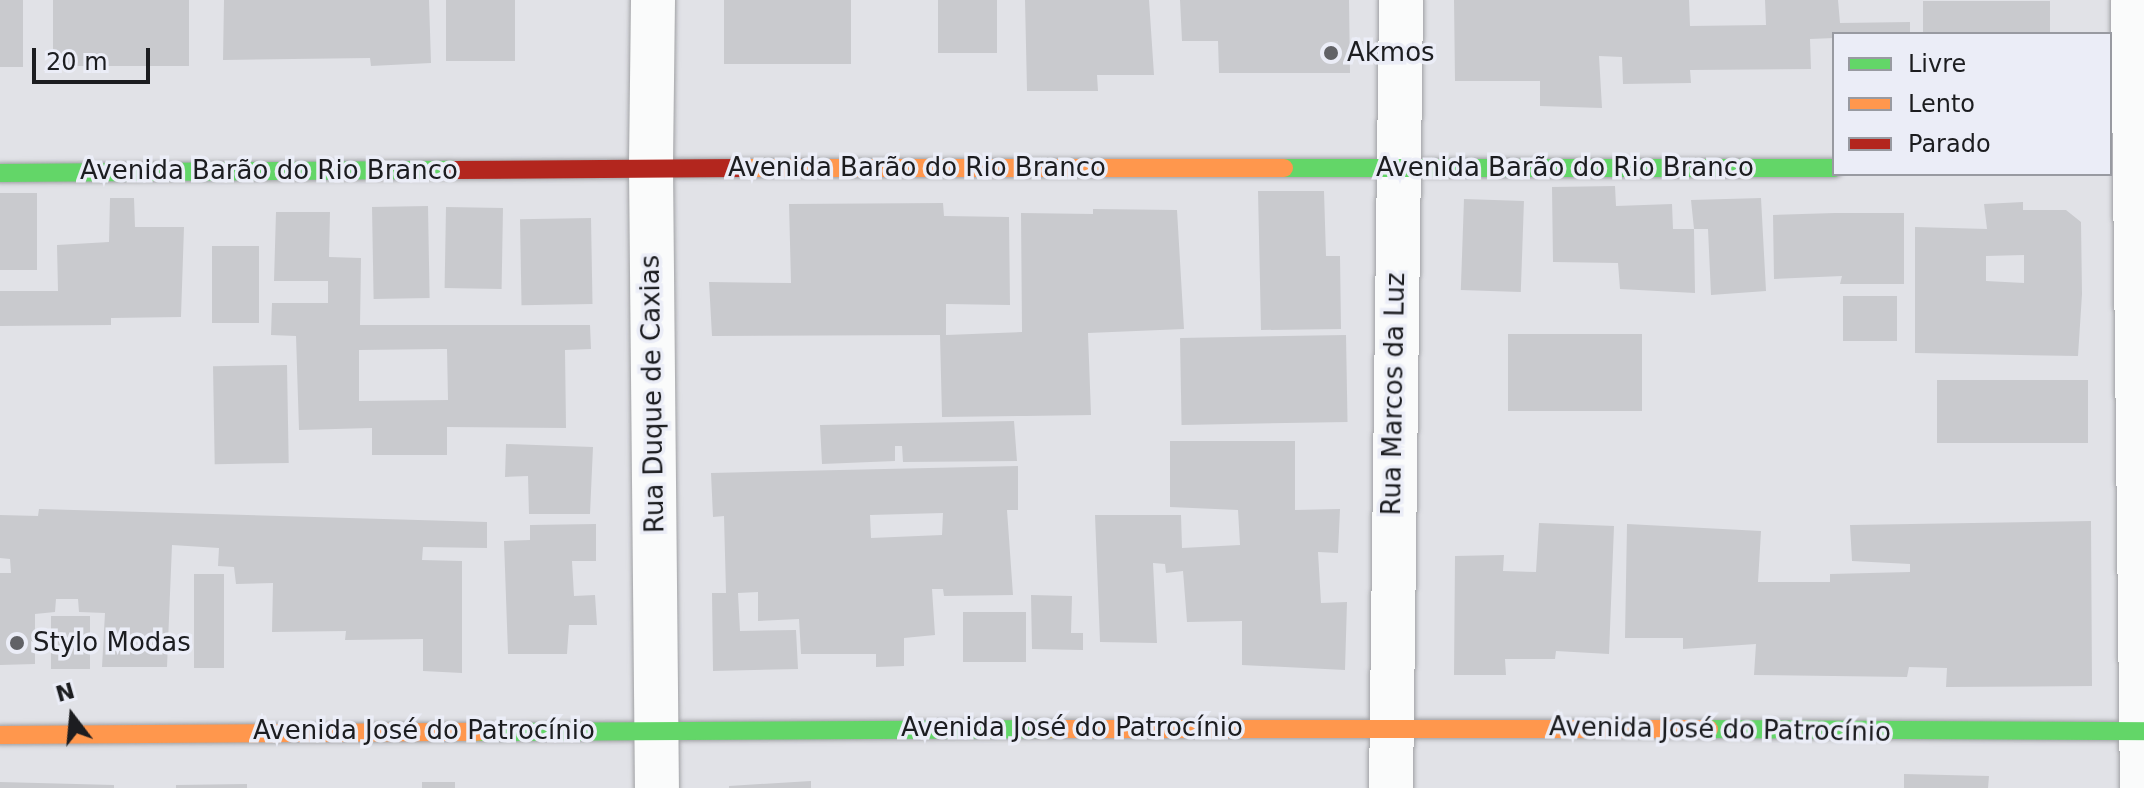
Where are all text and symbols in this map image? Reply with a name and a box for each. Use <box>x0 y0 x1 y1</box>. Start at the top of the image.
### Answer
scale bar <box>36 32 154 82</box>
legend <box>1832 32 2112 176</box>
place label: Akmos <box>1347 37 1435 69</box>
marker: Akmos <box>1322 44 1340 62</box>
text: 20 m <box>46 48 108 76</box>
text: Livre <box>1908 50 1966 78</box>
text: Lento <box>1908 90 1975 118</box>
text: Parado <box>1908 130 1991 158</box>
street label: Avenida Barão do Rio Branco <box>728 152 1106 184</box>
street label: Avenida Barão do Rio Branco <box>1376 152 1754 184</box>
street label: Avenida Barão do Rio Branco <box>80 155 458 187</box>
street label: Rua Duque de Caxias <box>635 255 671 533</box>
street label: Rua Marcos da Luz <box>1376 272 1412 516</box>
place label: Stylo Modas <box>33 627 191 659</box>
marker: Stylo Modas <box>8 634 26 652</box>
north arrow <box>32 676 112 756</box>
text: N <box>53 678 78 707</box>
street label: Avenida José do Patrocínio <box>1549 711 1891 749</box>
street label: Avenida José do Patrocínio <box>901 712 1243 744</box>
street label: Avenida José do Patrocínio <box>253 715 595 747</box>

